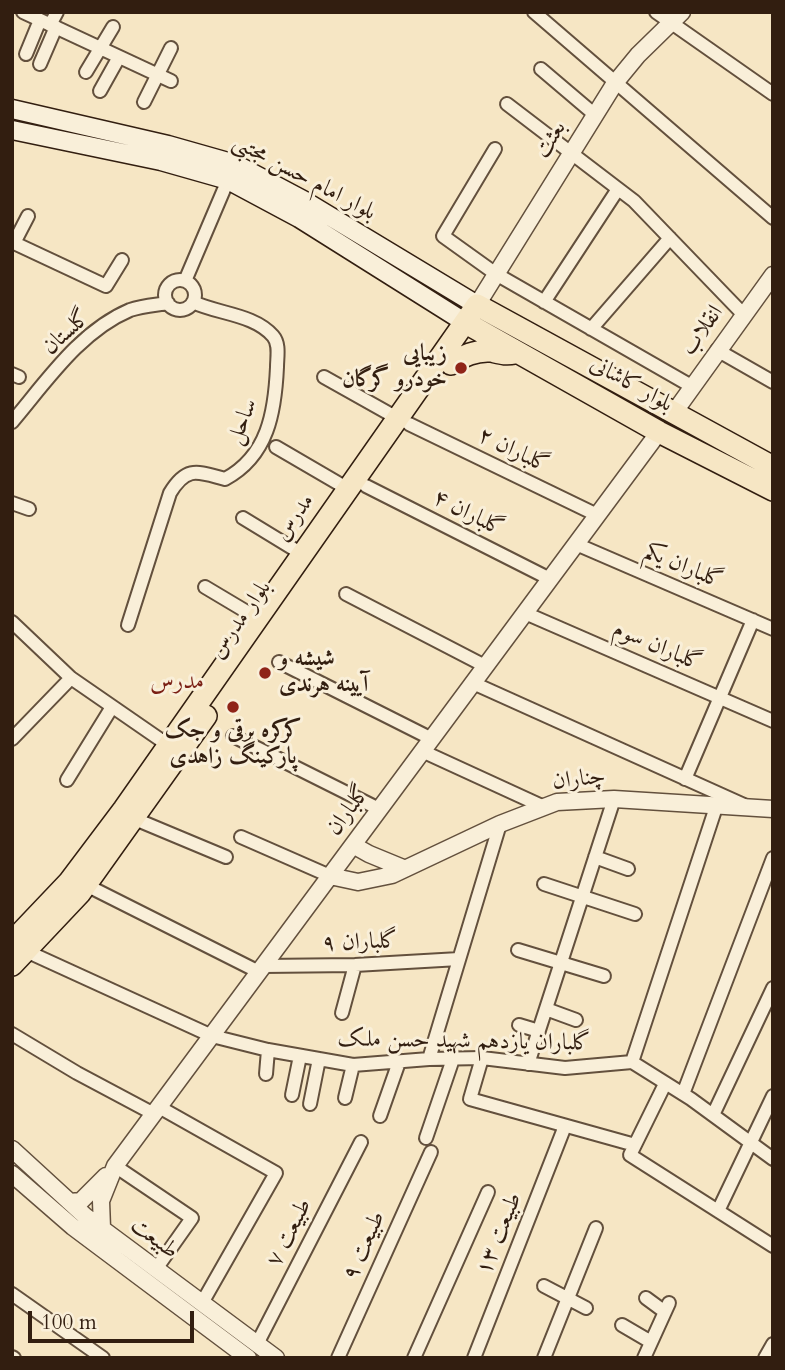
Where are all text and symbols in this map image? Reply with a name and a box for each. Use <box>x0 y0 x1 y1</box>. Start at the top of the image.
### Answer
street label: بعثت <box>529 116 573 164</box>
street label: بلوار امام حسن مجتبی <box>228 129 380 227</box>
street label: انقلاب <box>676 300 730 362</box>
street label: گلستان <box>37 304 97 362</box>
place label: زیبایی خودرو گرگان <box>342 341 447 395</box>
street label: بلوار کاشانی <box>585 351 677 419</box>
marker: زیبایی خودرو گرگان <box>453 360 469 376</box>
street label: ساحل <box>221 395 265 449</box>
street label: گلباران ۲ <box>473 422 553 480</box>
street label: گلباران ۴ <box>428 485 508 543</box>
street label: مدرس <box>269 489 321 547</box>
street label: گلباران یکم <box>640 538 726 596</box>
street label: بلوار مدرس <box>204 575 278 665</box>
street label: گلباران سوم <box>608 616 706 678</box>
place label: شیشه و آیینه هرندی <box>279 646 368 700</box>
marker: شیشه و آیینه هرندی <box>257 665 273 681</box>
district label: مدرس <box>150 668 204 696</box>
marker: کرکره برقی و جک پارکینگ زاهدی <box>225 699 241 715</box>
place label: کرکره برقی و جک پارکینگ زاهدی <box>165 718 301 772</box>
street label: چناران <box>551 763 607 797</box>
street label: گلباران <box>321 780 377 842</box>
street label: ۹ گلباران <box>322 928 398 958</box>
street label: گلباران یازدهم شهید حسن ملک <box>337 1026 591 1058</box>
street label: طبیعت ۱۳ <box>471 1189 529 1279</box>
street label: طبیعت ۷ <box>261 1194 319 1272</box>
street label: طبیعت ۹ <box>338 1207 392 1285</box>
street label: طبیعت <box>125 1212 183 1266</box>
scale bar <box>32 1296 198 1340</box>
text: 100 m <box>41 1308 97 1337</box>

